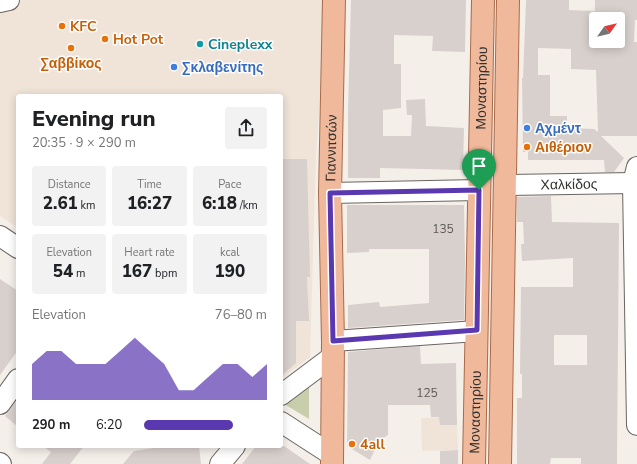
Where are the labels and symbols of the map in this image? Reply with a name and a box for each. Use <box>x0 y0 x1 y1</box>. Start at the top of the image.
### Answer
north arrow <box>589 12 625 48</box>
place label: KFC <box>70 17 97 36</box>
marker: KFC <box>57 21 67 31</box>
place label: Hot Pot <box>113 30 164 49</box>
marker: Hot Pot <box>100 34 110 44</box>
place label: Cineplexx <box>208 35 273 54</box>
marker: Cineplexx <box>195 39 205 49</box>
marker: Σαββίκος <box>66 43 76 53</box>
street label: Μοναστηρίου <box>471 46 492 130</box>
place label: Σαββίκος <box>40 54 102 73</box>
place label: Σκλαβενίτης <box>182 58 263 77</box>
marker: Σκλαβενίτης <box>169 62 179 72</box>
street label: Γιαννιτσών <box>321 114 341 182</box>
place label: Αχμέντ <box>535 119 582 138</box>
marker: Αχμέντ <box>522 123 532 133</box>
place label: Αιθέριον <box>535 138 592 157</box>
marker: Αιθέριον <box>522 142 532 152</box>
pin <box>462 149 496 190</box>
street label: Χαλκίδος <box>540 174 598 194</box>
house number: 135 <box>432 221 454 237</box>
street label: Μοναστηρίου <box>465 370 485 454</box>
house number: 125 <box>416 385 438 401</box>
place label: 4all <box>360 435 386 454</box>
marker: 4all <box>347 439 357 449</box>

